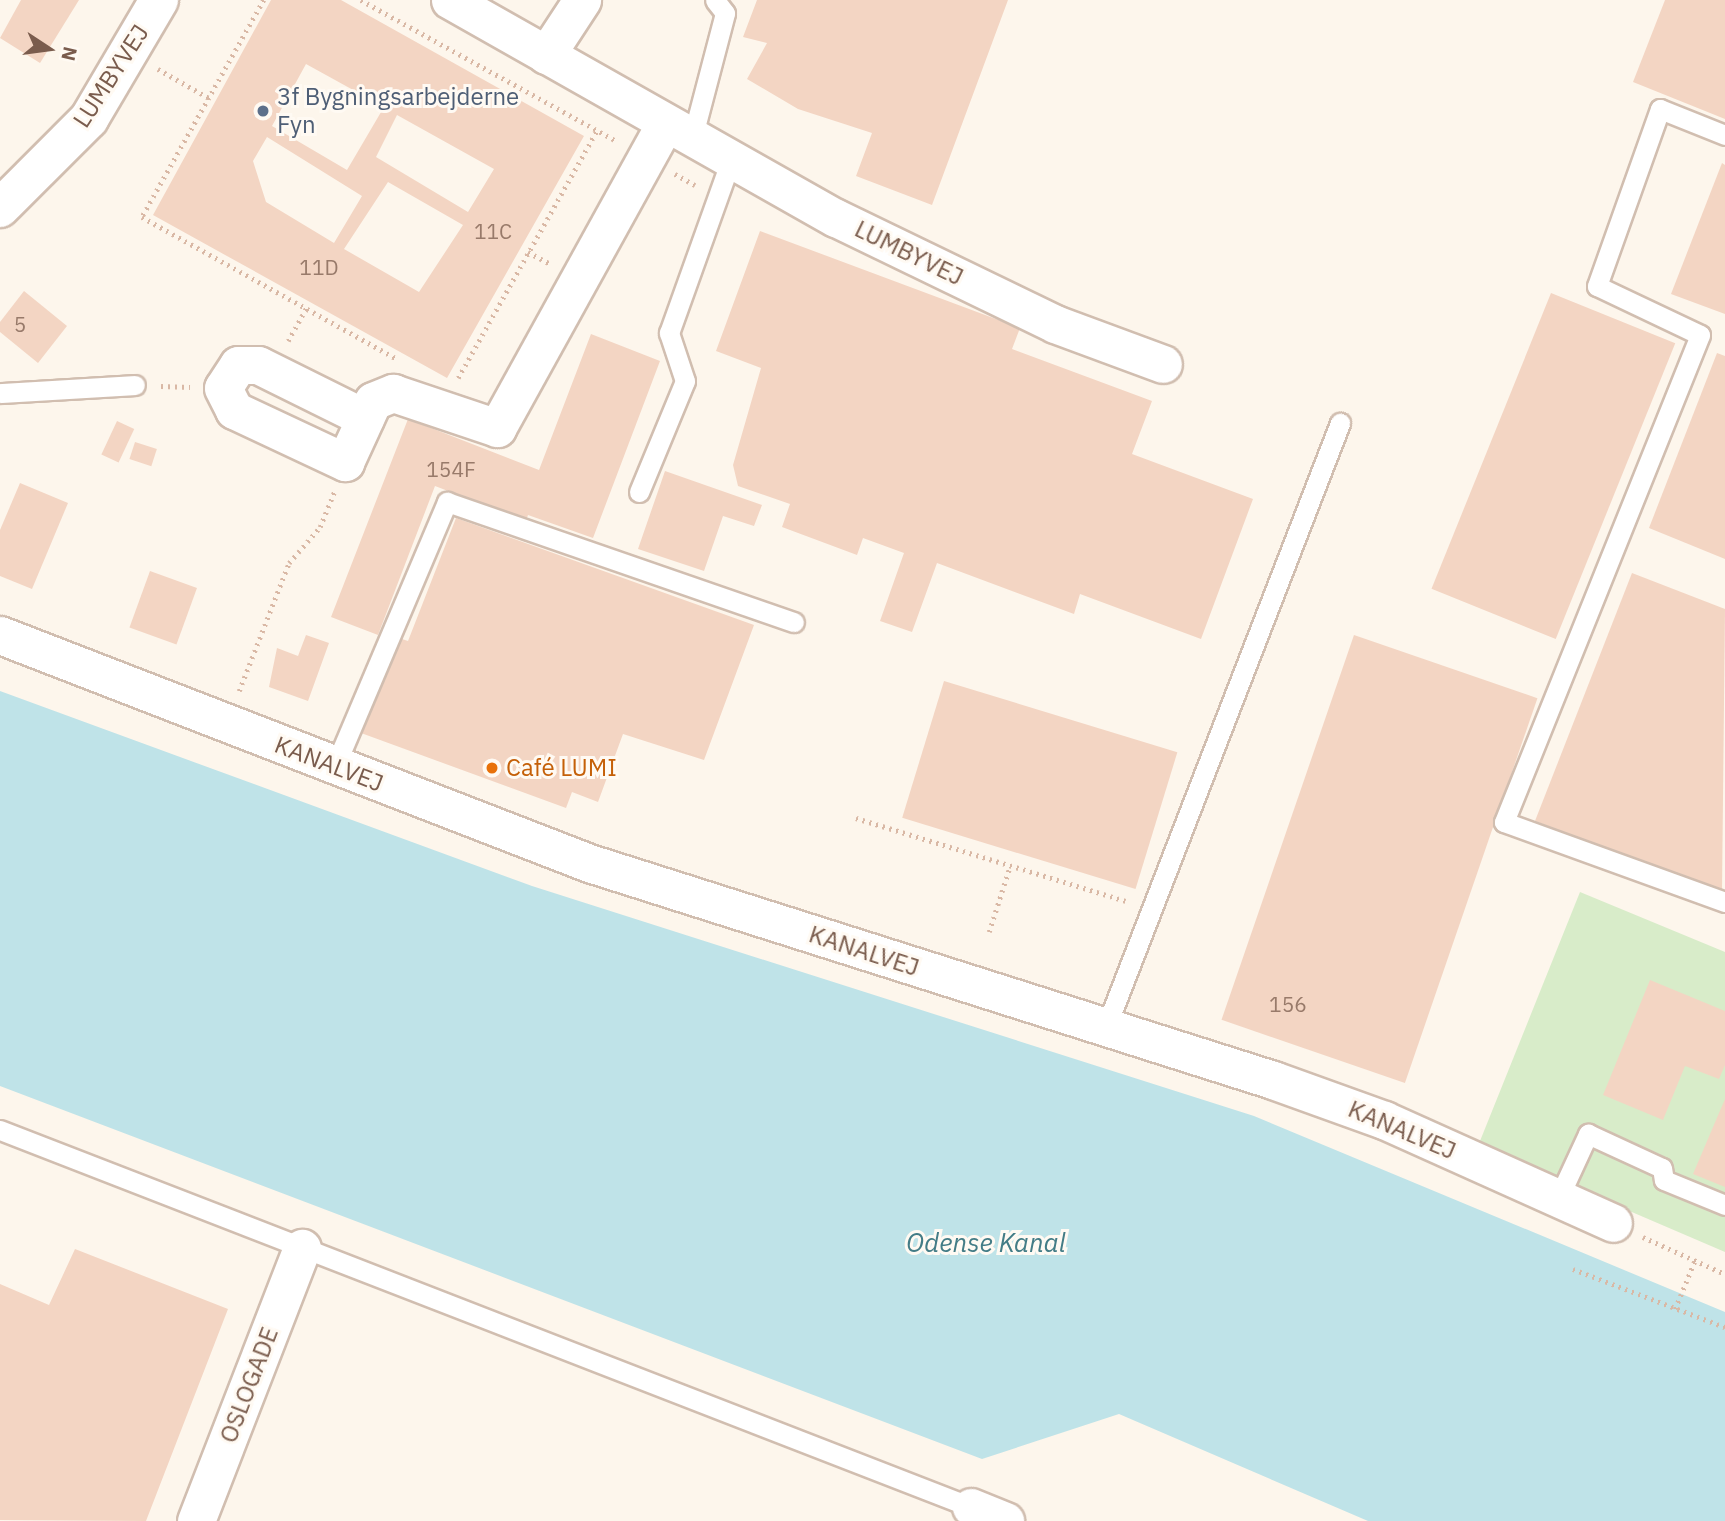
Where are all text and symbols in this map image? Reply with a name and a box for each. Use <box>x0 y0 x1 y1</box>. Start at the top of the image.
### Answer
north arrow <box>14 14 84 84</box>
street label: LUMBYVEJ <box>67 19 155 133</box>
text: N <box>56 44 83 63</box>
place label: 3f Bygningsarbejderne Fyn <box>277 83 519 139</box>
marker: 3f Bygningsarbejderne Fyn <box>255 103 271 119</box>
street label: LUMBYVEJ <box>850 214 968 292</box>
house number: 11C <box>474 218 512 244</box>
house number: 11D <box>299 254 339 280</box>
house number: 5 <box>14 311 26 337</box>
house number: 154F <box>426 456 476 482</box>
street label: KANALVEJ <box>271 730 387 798</box>
place label: Café LUMI <box>506 754 617 782</box>
marker: Café LUMI <box>484 760 500 776</box>
street label: KANALVEJ <box>805 920 923 982</box>
house number: 156 <box>1269 991 1307 1017</box>
street label: KANALVEJ <box>1344 1094 1460 1166</box>
water label: Odense Kanal <box>906 1227 1066 1259</box>
street label: OSLOGADE <box>214 1323 284 1447</box>

